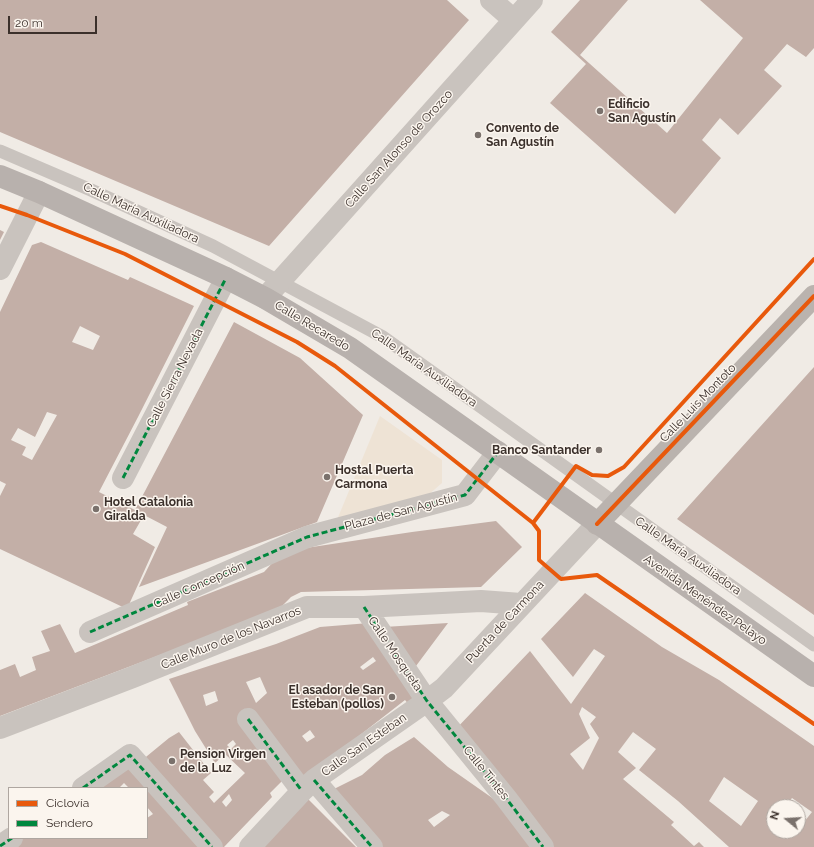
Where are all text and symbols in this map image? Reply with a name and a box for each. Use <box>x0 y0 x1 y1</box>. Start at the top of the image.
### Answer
scale bar <box>10 8 99 34</box>
text: 20 m <box>15 16 43 30</box>
street label: Calle San Alonso de Orozco <box>342 87 456 211</box>
place label: Edificio San Agustín <box>608 97 676 125</box>
marker: Edificio San Agustín <box>595 106 605 116</box>
place label: Convento de San Agustín <box>486 121 559 149</box>
marker: Convento de San Agustín <box>473 130 483 140</box>
street label: Calle María Auxiliadora <box>81 180 201 246</box>
street label: Calle Recaredo <box>272 298 352 354</box>
street label: Calle Sierra Nevada <box>144 326 206 430</box>
street label: Calle María Auxiliadora <box>368 326 480 410</box>
street label: Calle Luis Montoto <box>657 361 739 445</box>
place label: Banco Santander <box>492 443 591 457</box>
marker: Banco Santander <box>594 445 604 455</box>
place label: Hostal Puerta Carmona <box>335 463 413 491</box>
marker: Hostal Puerta Carmona <box>322 472 332 482</box>
street label: Plaza de San Agustín <box>343 490 459 534</box>
place label: Hotel Catalonia Giralda <box>104 495 193 523</box>
marker: Hotel Catalonia Giralda <box>91 504 101 514</box>
street label: Calle María Auxiliadora <box>632 514 744 598</box>
street label: Avenida Menéndez Pelayo <box>641 552 769 648</box>
street label: Calle Concepción <box>151 558 247 612</box>
street label: Puerta de Carmona <box>463 578 547 666</box>
street label: Calle Muro de los Navarros <box>159 603 303 673</box>
street label: Calle Mosqueta <box>365 614 425 694</box>
place label: El asador de San Esteban (pollos) <box>289 683 384 711</box>
marker: El asador de San Esteban (pollos) <box>387 692 397 702</box>
street label: Calle San Esteban <box>319 710 409 780</box>
street label: Calle Tintes <box>460 743 512 803</box>
place label: Pension Virgen de la Luz <box>180 747 266 775</box>
marker: Pension Virgen de la Luz <box>167 756 177 766</box>
legend <box>8 787 148 839</box>
text: Ciclovía <box>46 796 89 810</box>
north arrow <box>766 799 806 839</box>
text: N <box>768 809 783 821</box>
text: Sendero <box>46 816 93 830</box>

